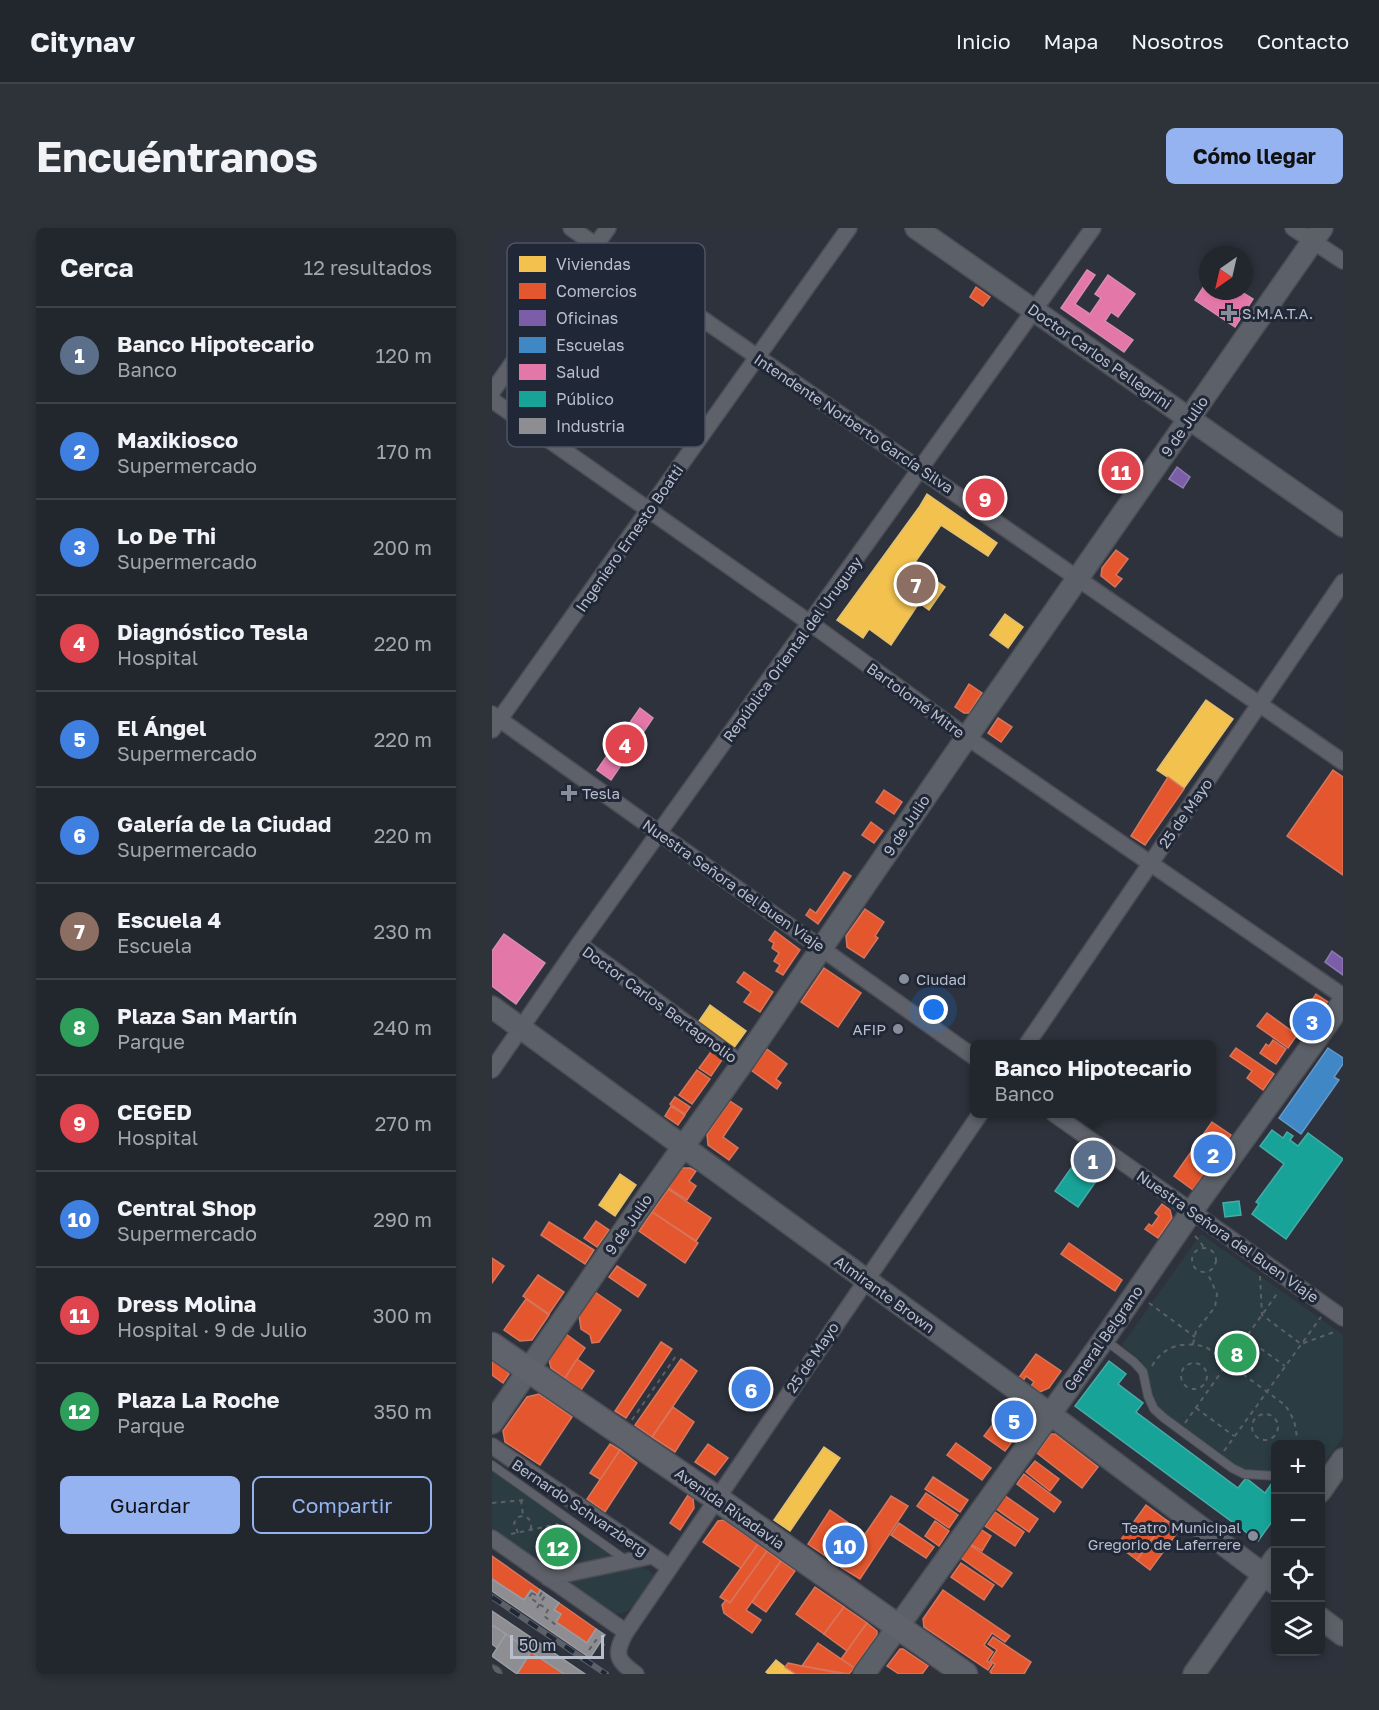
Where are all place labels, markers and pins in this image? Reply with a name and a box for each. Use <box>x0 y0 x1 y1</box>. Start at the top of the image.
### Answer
marker: S.M.A.T.A. <box>1220 304 1238 322</box>
place label: S.M.A.T.A. <box>1242 304 1313 322</box>
pin: 11 <box>1102 448 1140 494</box>
pin: 9 <box>966 476 1004 520</box>
pin: 7 <box>896 562 936 606</box>
pin: 4 <box>606 722 644 766</box>
marker: Tesla <box>560 784 578 802</box>
place label: Tesla <box>582 784 620 802</box>
place label: Ciudad <box>916 970 966 988</box>
marker: Ciudad <box>897 972 911 986</box>
pin: 3 <box>1292 998 1332 1044</box>
place label: AFIP <box>852 1020 886 1038</box>
marker: AFIP <box>891 1022 905 1036</box>
pin: 2 <box>1194 1132 1232 1176</box>
pin: 1 <box>1074 1138 1112 1182</box>
pin: 8 <box>1218 1330 1256 1376</box>
pin: 6 <box>732 1366 770 1412</box>
pin: 5 <box>994 1398 1034 1442</box>
place label: Teatro Municipal Gregorio de Laferrere <box>1088 1518 1241 1553</box>
pin: 10 <box>826 1522 864 1568</box>
pin: 12 <box>538 1524 578 1570</box>
marker: Teatro Municipal Gregorio de Laferrere <box>1246 1529 1260 1543</box>

